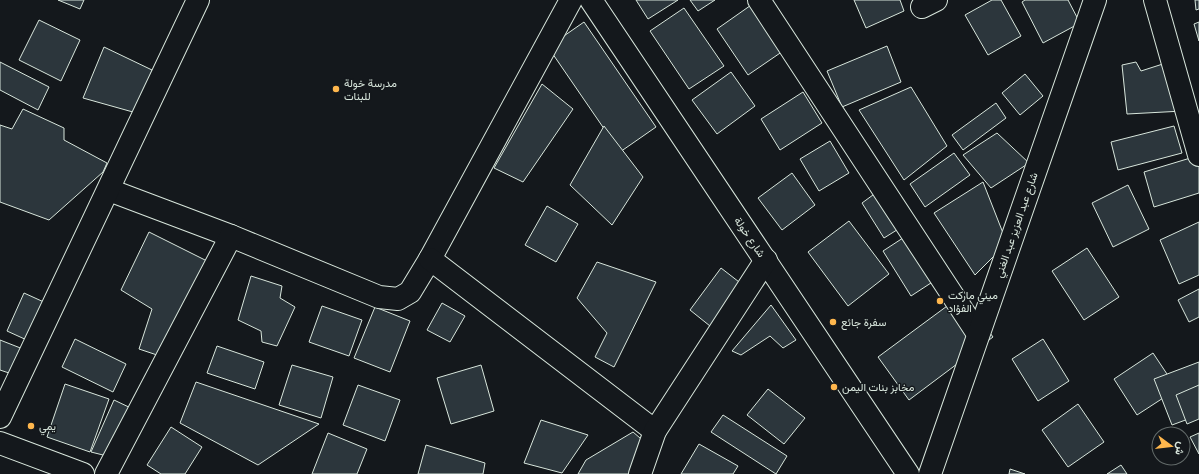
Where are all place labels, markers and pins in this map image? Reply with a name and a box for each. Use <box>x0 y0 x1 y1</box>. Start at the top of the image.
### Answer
place label: مدرسة خولة للبنات <box>344 77 397 103</box>
marker: مدرسة خولة للبنات <box>331 84 341 94</box>
place label: ميني ماركت الفؤاد <box>948 289 998 315</box>
marker: ميني ماركت الفؤاد <box>935 296 945 306</box>
place label: سفرة جائع <box>841 316 887 330</box>
marker: سفرة جائع <box>828 317 838 327</box>
place label: مخابز بنات اليمن <box>842 381 914 394</box>
marker: مخابز بنات اليمن <box>829 382 839 392</box>
place label: يمي <box>39 420 56 436</box>
marker: يمي <box>26 421 36 431</box>

